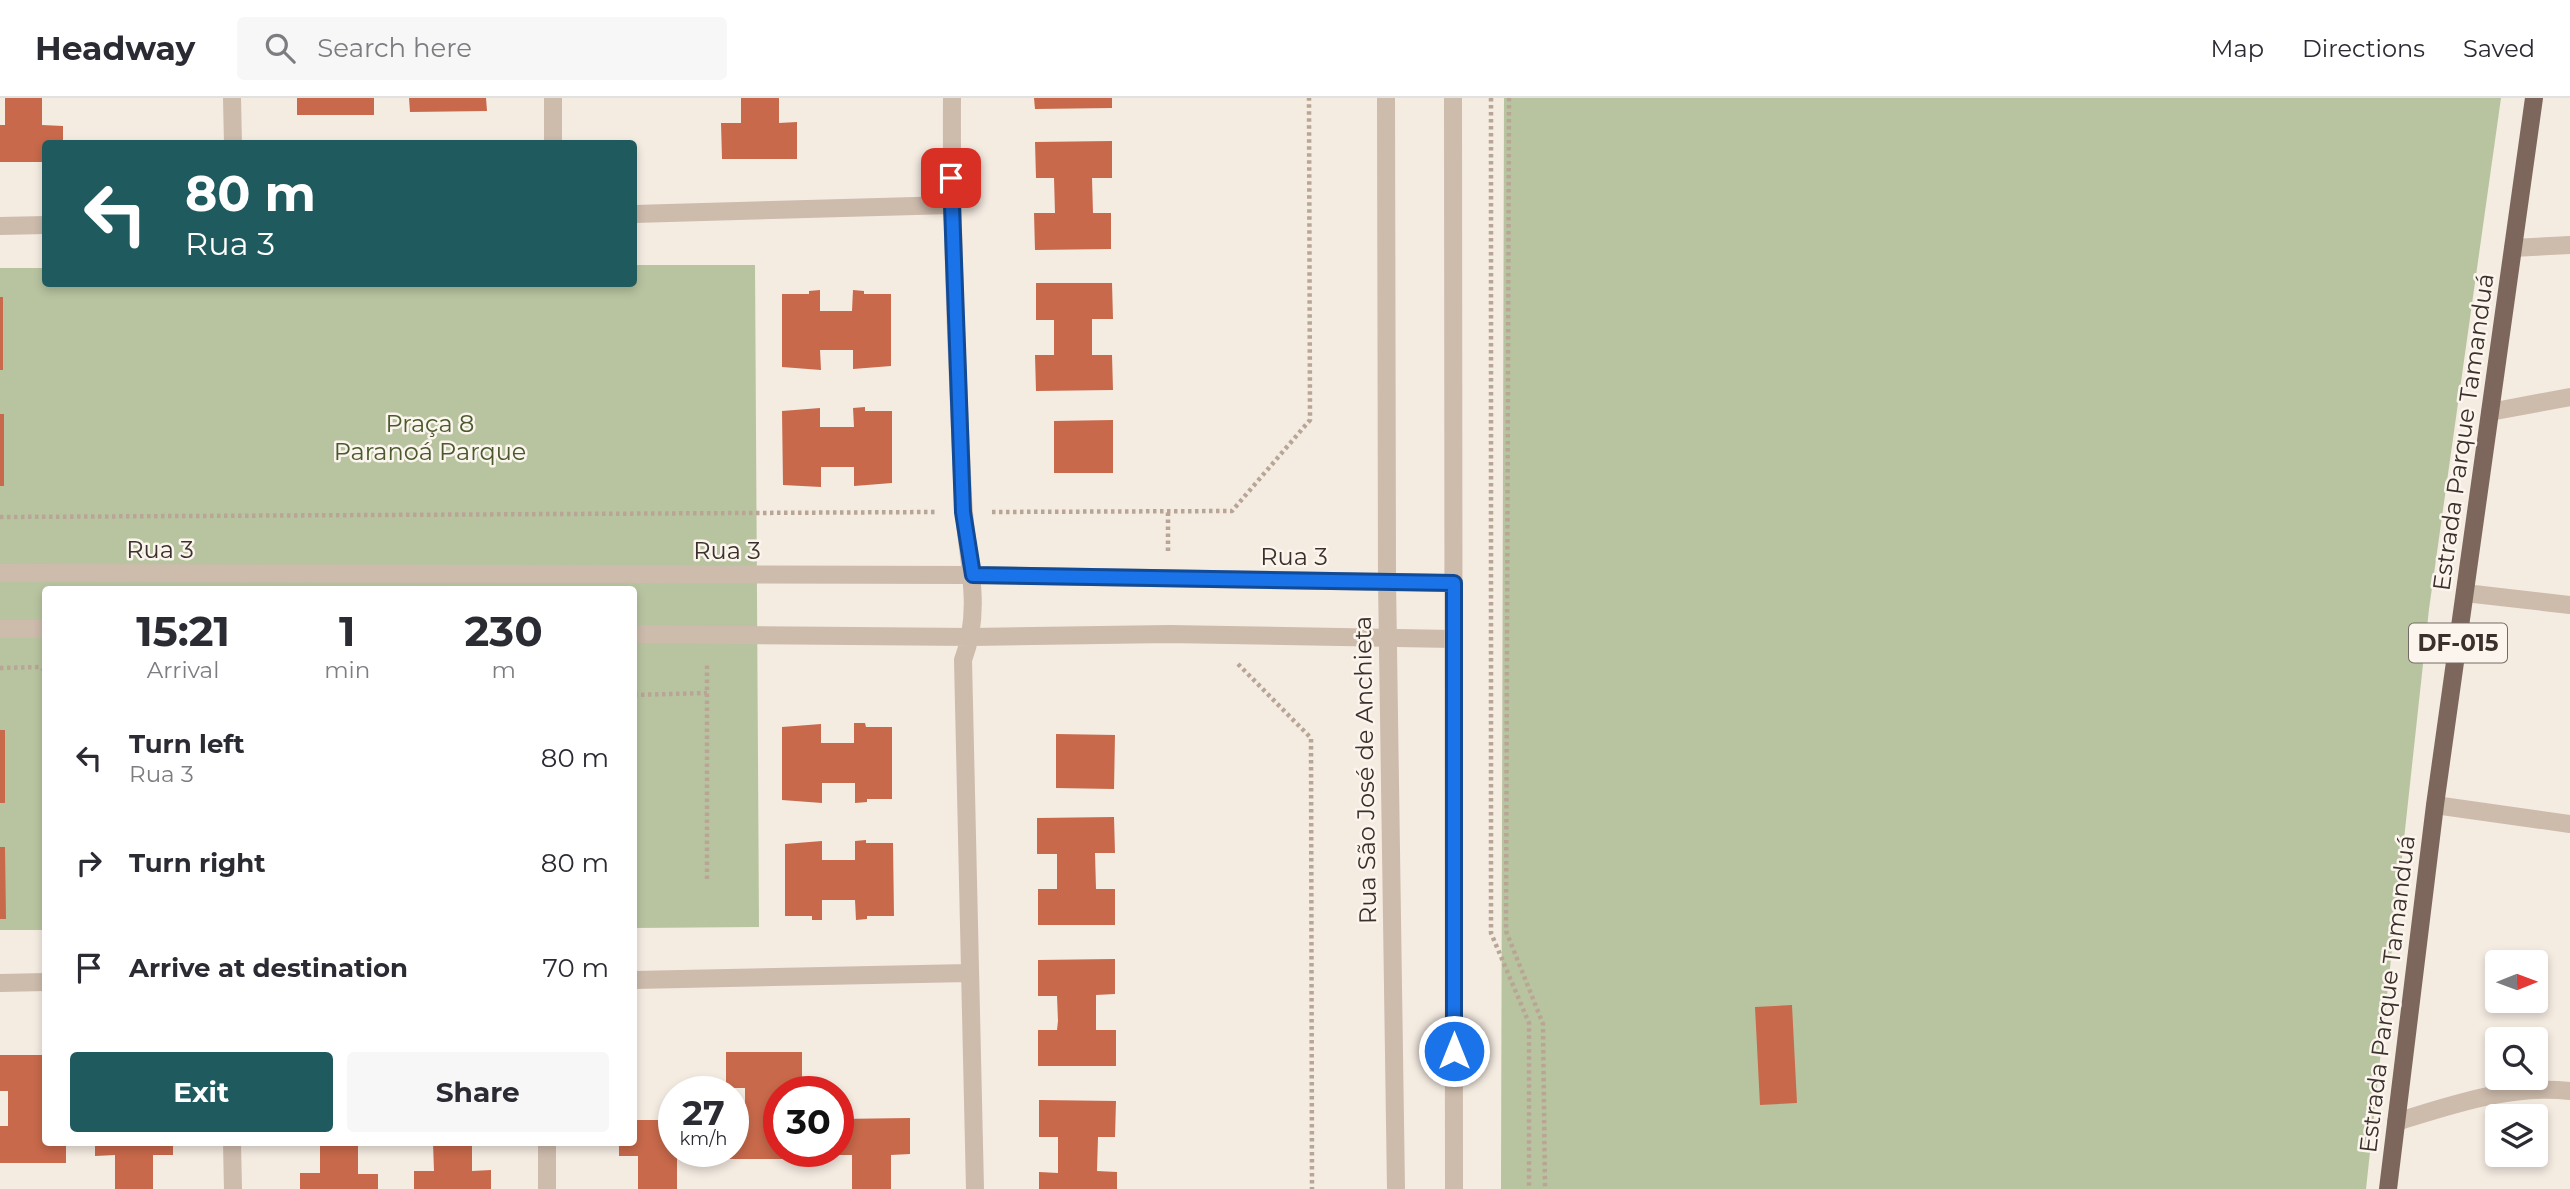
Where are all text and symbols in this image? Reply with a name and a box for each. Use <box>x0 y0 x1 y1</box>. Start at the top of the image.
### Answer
search box <box>237 17 727 80</box>
text: Headway <box>35 28 195 68</box>
icon: search <box>261 29 299 67</box>
text: Search here <box>317 32 472 64</box>
text: Map <box>2211 34 2264 63</box>
text: Directions <box>2302 34 2425 63</box>
text: Saved <box>2463 34 2535 63</box>
pin <box>921 148 981 208</box>
icon: arrive <box>932 159 970 197</box>
text: 80 m <box>185 164 316 223</box>
icon: left <box>70 168 161 259</box>
text: Rua 3 <box>185 224 275 263</box>
street label: Estrada Parque Tamanduá <box>2426 272 2500 592</box>
park label: Praça 8 Paranoá Parque <box>334 409 526 466</box>
street label: Rua 3 <box>126 535 194 564</box>
street label: Rua 3 <box>693 536 761 565</box>
street label: Rua 3 <box>1260 542 1328 571</box>
text: 15:21 <box>136 605 230 657</box>
text: 1 <box>339 605 355 657</box>
text: 230 <box>465 605 543 657</box>
street label: Rua São José de Anchieta <box>1348 616 1382 924</box>
road number: DF-015 <box>2409 624 2507 663</box>
text: Arrival <box>147 656 219 684</box>
text: min <box>324 656 370 684</box>
text: m <box>491 656 516 684</box>
text: Turn left <box>129 728 245 760</box>
icon: left <box>70 739 108 777</box>
text: 80 m <box>541 742 609 774</box>
text: Rua 3 <box>129 760 194 788</box>
street label: Estrada Parque Tamanduá <box>2353 833 2421 1155</box>
icon: right <box>70 844 108 882</box>
text: Turn right <box>129 847 265 879</box>
text: 80 m <box>541 847 609 879</box>
icon: arrive <box>70 949 108 987</box>
north arrow <box>2485 950 2548 1013</box>
map controls <box>2485 950 2548 1167</box>
text: Arrive at destination <box>129 952 408 984</box>
text: 70 m <box>543 952 609 984</box>
position arrow <box>1417 1014 1491 1088</box>
button: search <box>2485 1027 2548 1090</box>
button: Exit <box>70 1052 333 1132</box>
button: Share <box>347 1052 609 1132</box>
speed limit sign: 30 <box>763 1076 854 1167</box>
text: 27 <box>682 1091 725 1134</box>
button: layers <box>2485 1104 2548 1167</box>
text: km/h <box>679 1128 728 1150</box>

